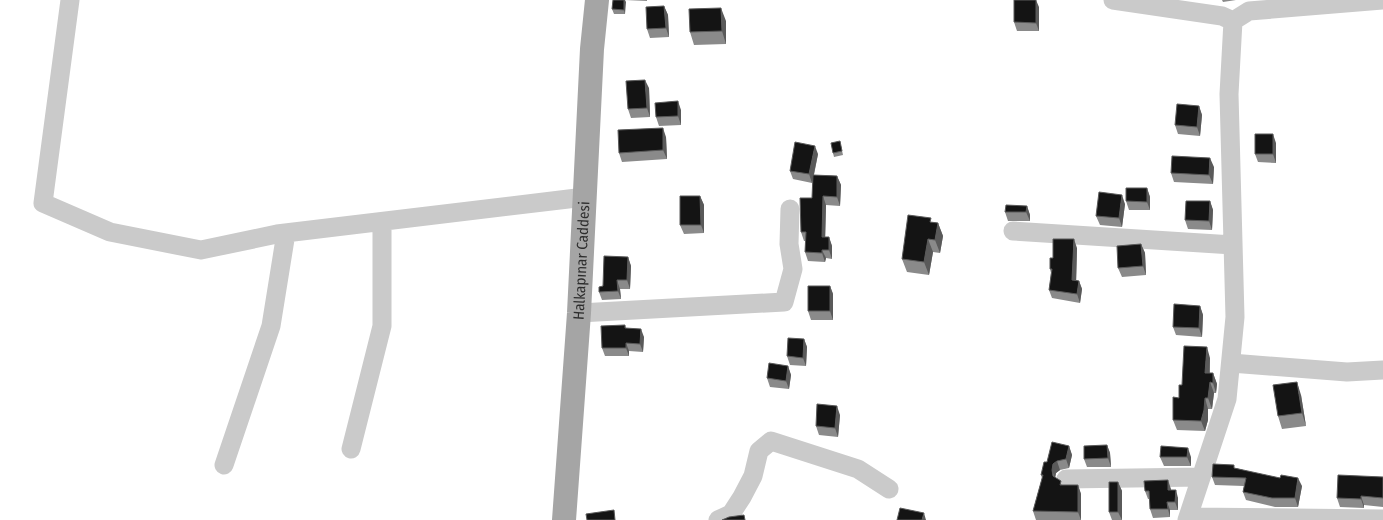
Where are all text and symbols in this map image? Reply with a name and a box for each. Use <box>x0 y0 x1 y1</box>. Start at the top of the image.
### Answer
street label: Halkapınar Caddesi <box>570 201 593 321</box>

